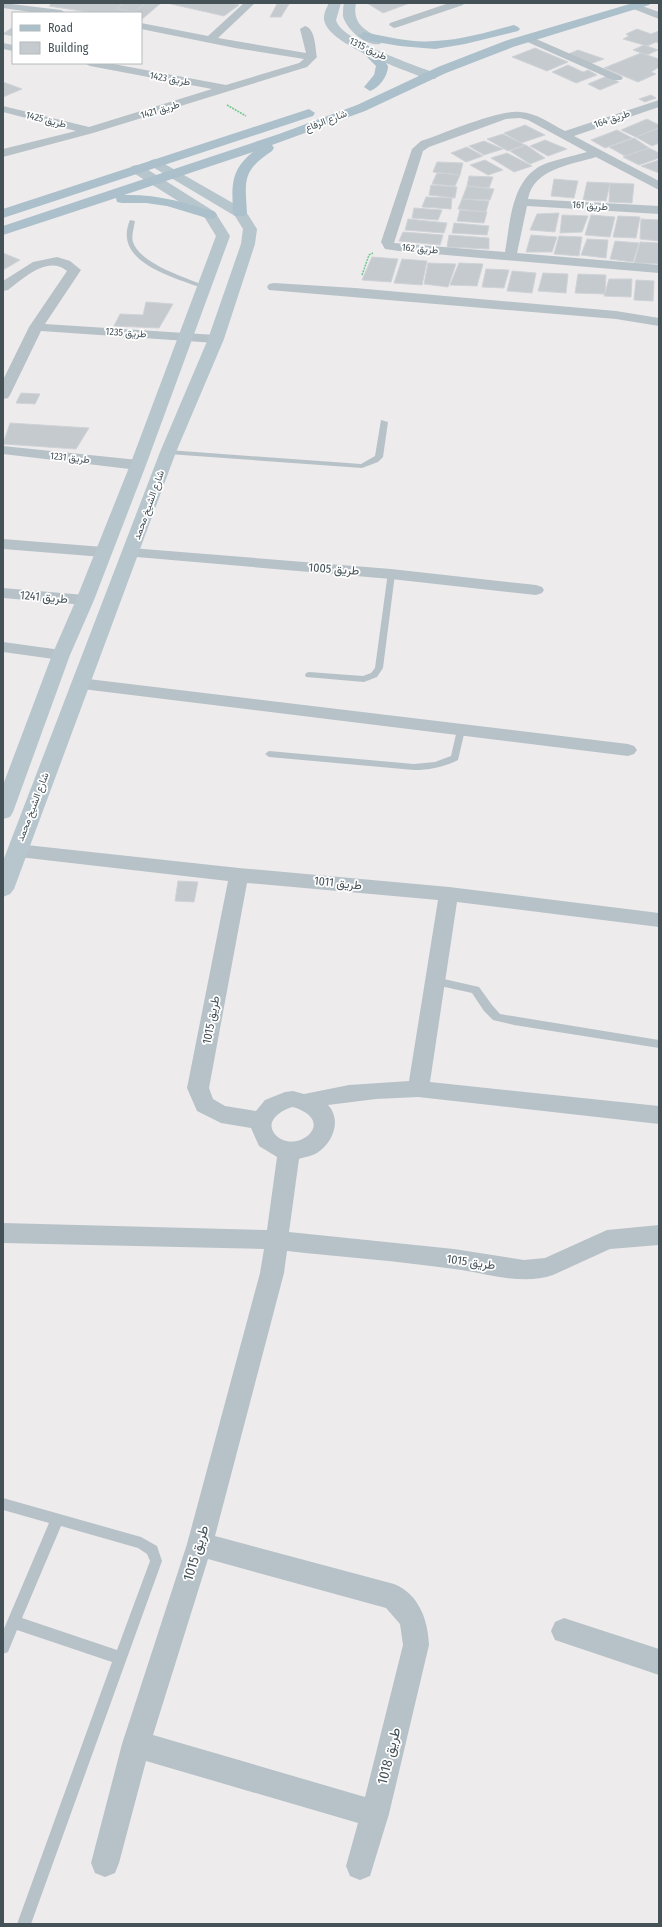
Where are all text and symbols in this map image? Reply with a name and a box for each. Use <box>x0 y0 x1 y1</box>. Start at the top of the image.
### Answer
legend <box>12 12 142 64</box>
text: Road <box>48 21 73 35</box>
street label: طريق 1315 <box>347 35 389 63</box>
text: Building <box>48 41 89 55</box>
street label: طريق 1423 <box>149 70 192 89</box>
street label: طريق 1421 <box>139 98 181 122</box>
street label: طريق 164 <box>592 107 632 131</box>
street label: شارع الرفاع <box>303 108 349 134</box>
street label: طريق 1425 <box>25 109 68 131</box>
street label: طريق 161 <box>572 199 609 213</box>
street label: طريق 162 <box>401 241 439 257</box>
street label: طريق 1235 <box>105 326 147 340</box>
street label: طريق 1231 <box>49 450 91 466</box>
street label: شارع الشيخ محمد <box>131 469 167 541</box>
street label: طريق 1005 <box>308 560 360 579</box>
street label: طريق 1241 <box>19 588 69 607</box>
street label: شارع الشيخ محمد <box>14 771 52 843</box>
street label: طريق 1011 <box>313 874 363 893</box>
street label: طريق 1015 <box>199 994 224 1046</box>
street label: طريق 1015 <box>446 1252 496 1273</box>
street label: طريق 1015 <box>179 1523 213 1583</box>
street label: طريق 1018 <box>374 1726 404 1786</box>

